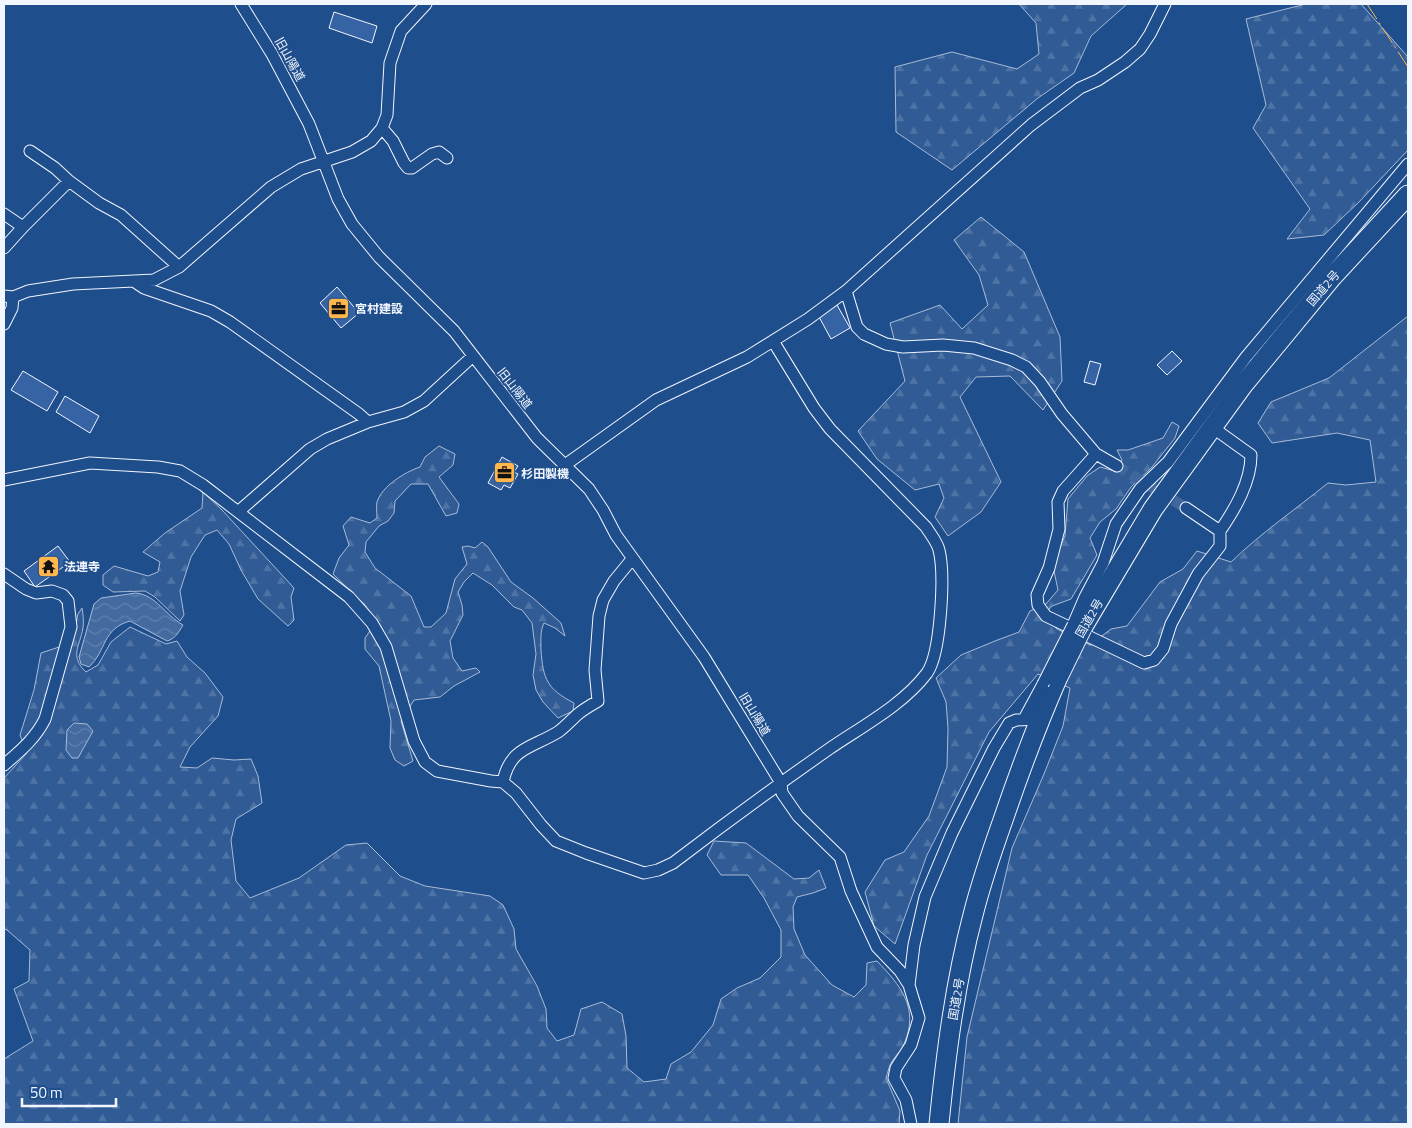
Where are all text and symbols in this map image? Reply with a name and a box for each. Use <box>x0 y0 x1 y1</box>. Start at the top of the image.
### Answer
street label: 旧山陽道 <box>270 33 310 85</box>
street label: 国道2号 <box>1302 266 1344 310</box>
office icon: 宮村建設 <box>327 296 351 320</box>
place label: 宮村建設 <box>355 299 403 318</box>
street label: 旧山陽道 <box>493 363 537 413</box>
office icon: 杉田製機 <box>493 461 517 485</box>
place label: 杉田製機 <box>521 464 569 483</box>
temple icon: 法連寺 <box>36 554 60 578</box>
place label: 法連寺 <box>64 557 100 576</box>
street label: 国道2号 <box>1070 595 1108 641</box>
street label: 旧山陽道 <box>734 689 776 739</box>
street label: 国道2号 <box>943 976 969 1022</box>
scale bar <box>22 1076 116 1108</box>
text: 50 m <box>30 1081 63 1104</box>

